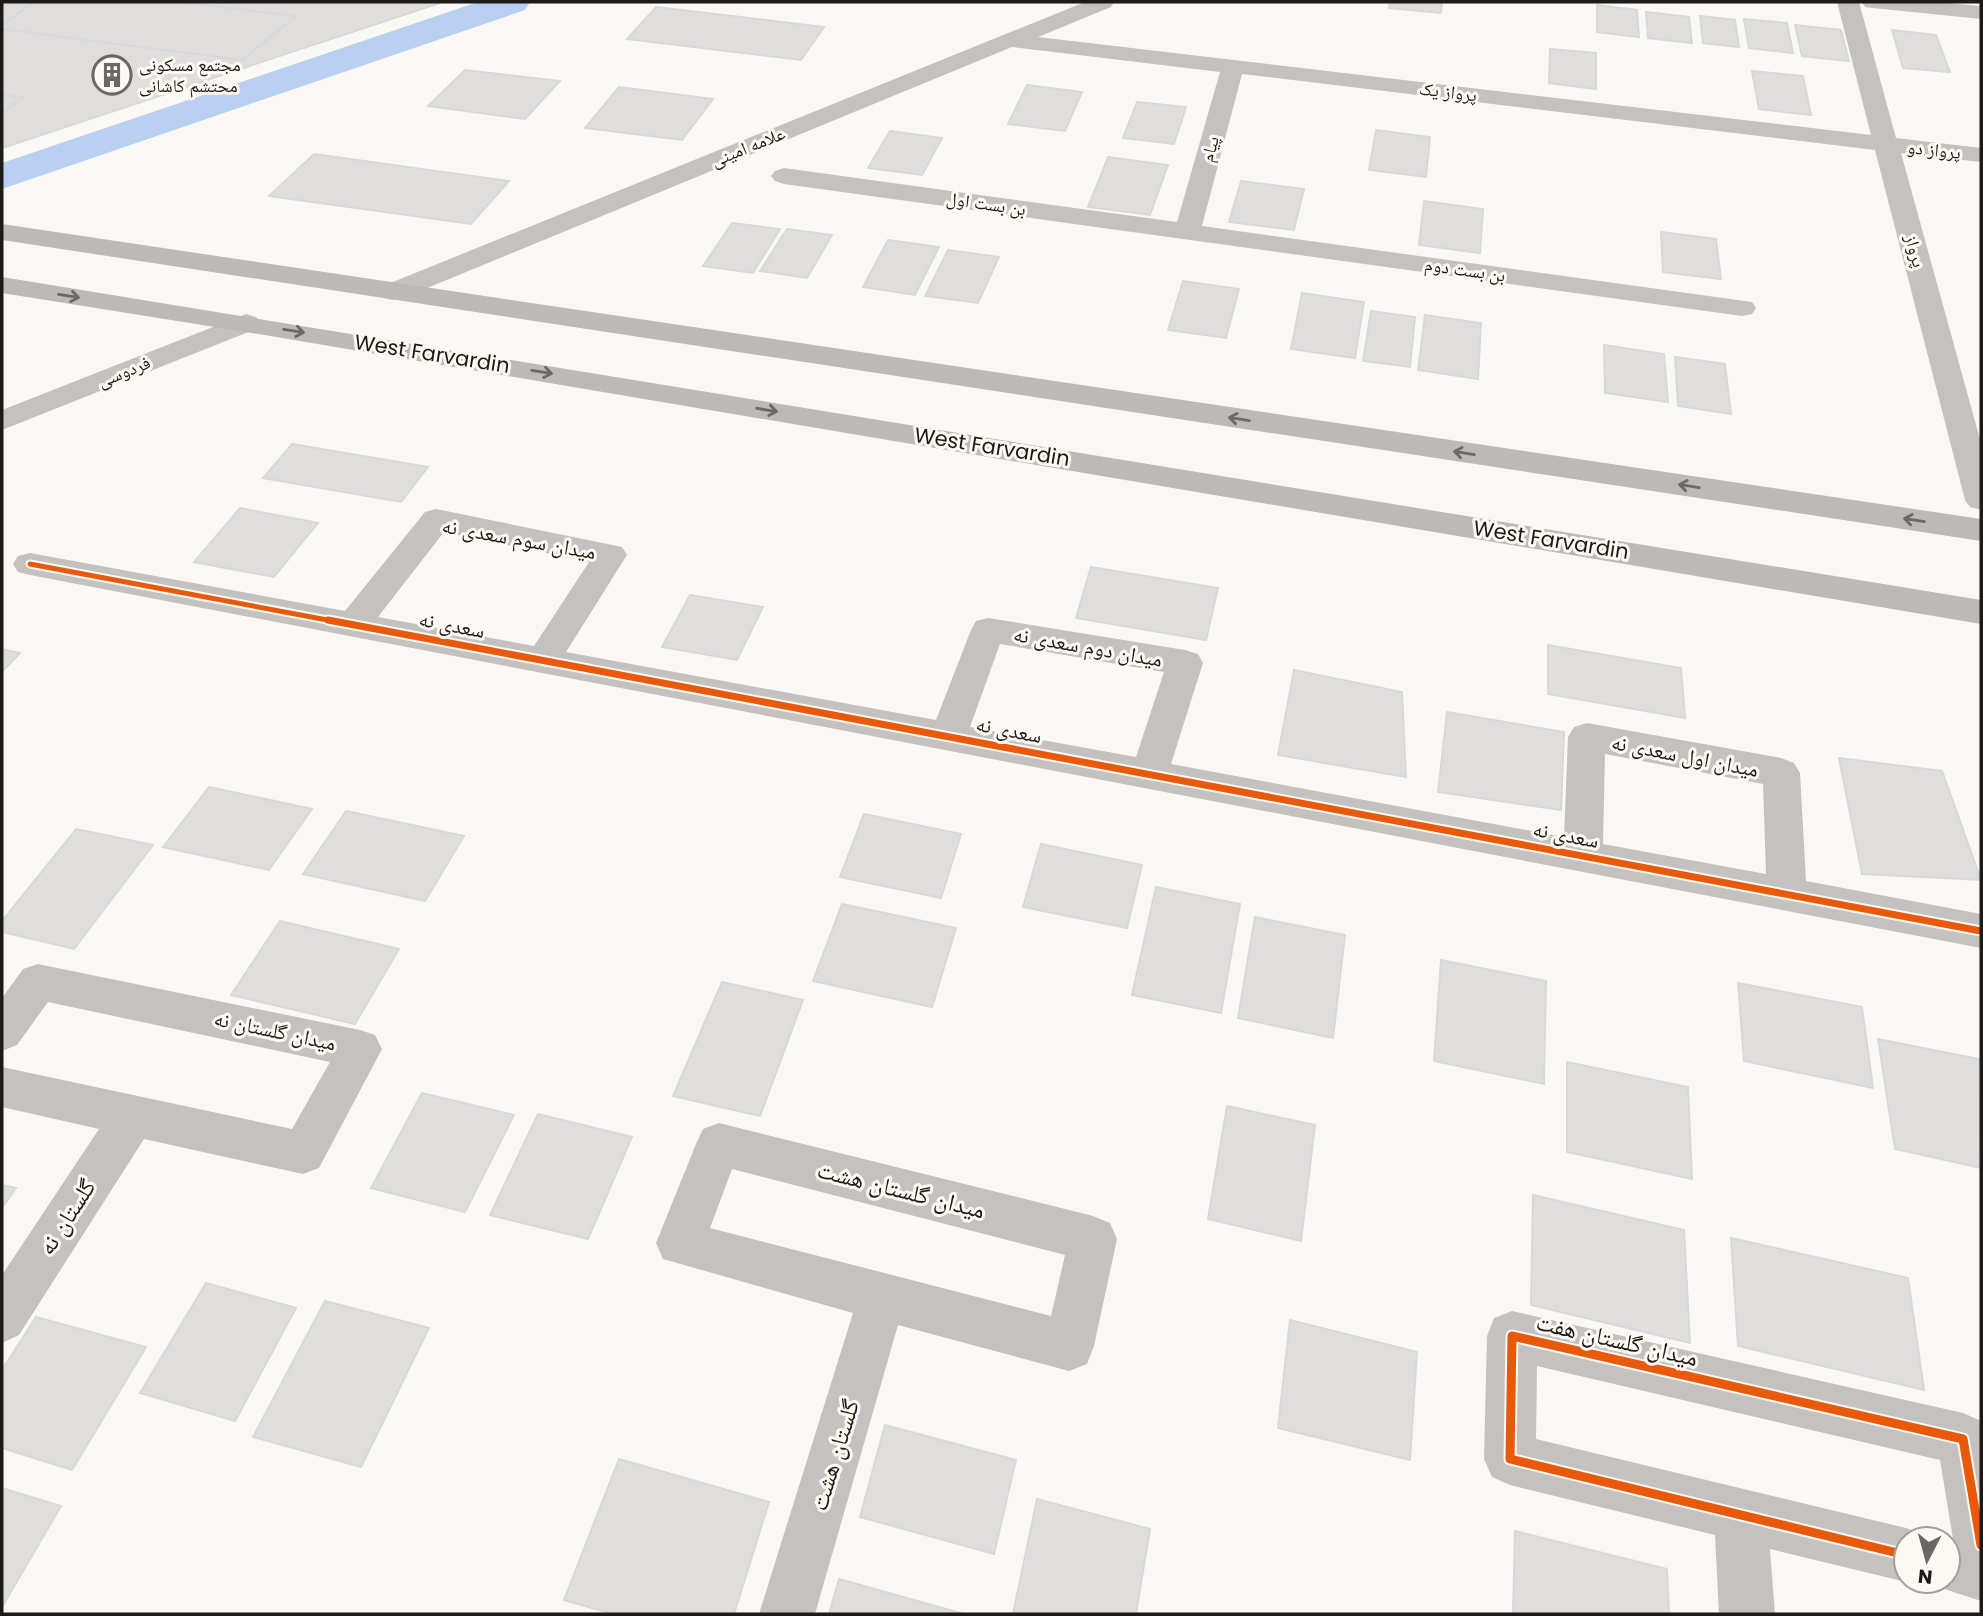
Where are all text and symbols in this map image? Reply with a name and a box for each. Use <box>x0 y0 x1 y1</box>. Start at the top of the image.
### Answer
place label: مجتمع مسکونی محتشم کاشانی <box>139 52 241 98</box>
building icon: مجتمع مسکونی محتشم کاشانی <box>91 54 133 96</box>
street label: پرواز یک <box>1418 76 1478 107</box>
street label: علامه امینی <box>707 120 789 173</box>
street label: پیام <box>1194 133 1225 165</box>
street label: پرواز دو <box>1906 134 1962 165</box>
street label: بن بست اول <box>945 186 1028 221</box>
street label: پرواز <box>1899 231 1932 270</box>
street label: بن بست دوم <box>1423 251 1507 288</box>
one-way arrow <box>57 289 80 302</box>
one-way arrow <box>282 325 305 338</box>
street label: West Farvardin <box>352 327 512 380</box>
street label: فردوسی <box>94 350 154 393</box>
one-way arrow <box>531 366 553 379</box>
one-way arrow <box>755 404 778 417</box>
one-way arrow <box>1228 412 1251 425</box>
street label: West Farvardin <box>912 420 1072 473</box>
one-way arrow <box>1453 446 1476 459</box>
one-way arrow <box>1678 479 1701 492</box>
street label: میدان سوم سعدی نه <box>440 511 598 566</box>
street label: West Farvardin <box>1471 513 1631 566</box>
one-way arrow <box>1903 513 1926 526</box>
street label: سعدی نه <box>417 604 487 645</box>
street label: میدان دوم سعدی نه <box>1011 619 1165 674</box>
street label: سعدی نه <box>974 709 1044 750</box>
street label: میدان اول سعدی نه <box>1609 727 1761 784</box>
street label: سعدی نه <box>1531 814 1601 855</box>
street label: میدان گلستان نه <box>212 1003 339 1058</box>
street label: میدان گلستان هشت <box>814 1153 988 1226</box>
street label: گلستان نه <box>30 1172 103 1261</box>
street label: میدان گلستان هفت <box>1533 1305 1701 1374</box>
street label: گلستان هشت <box>802 1395 867 1515</box>
north arrow <box>1892 1525 1962 1595</box>
text: N <box>1917 1562 1934 1591</box>

